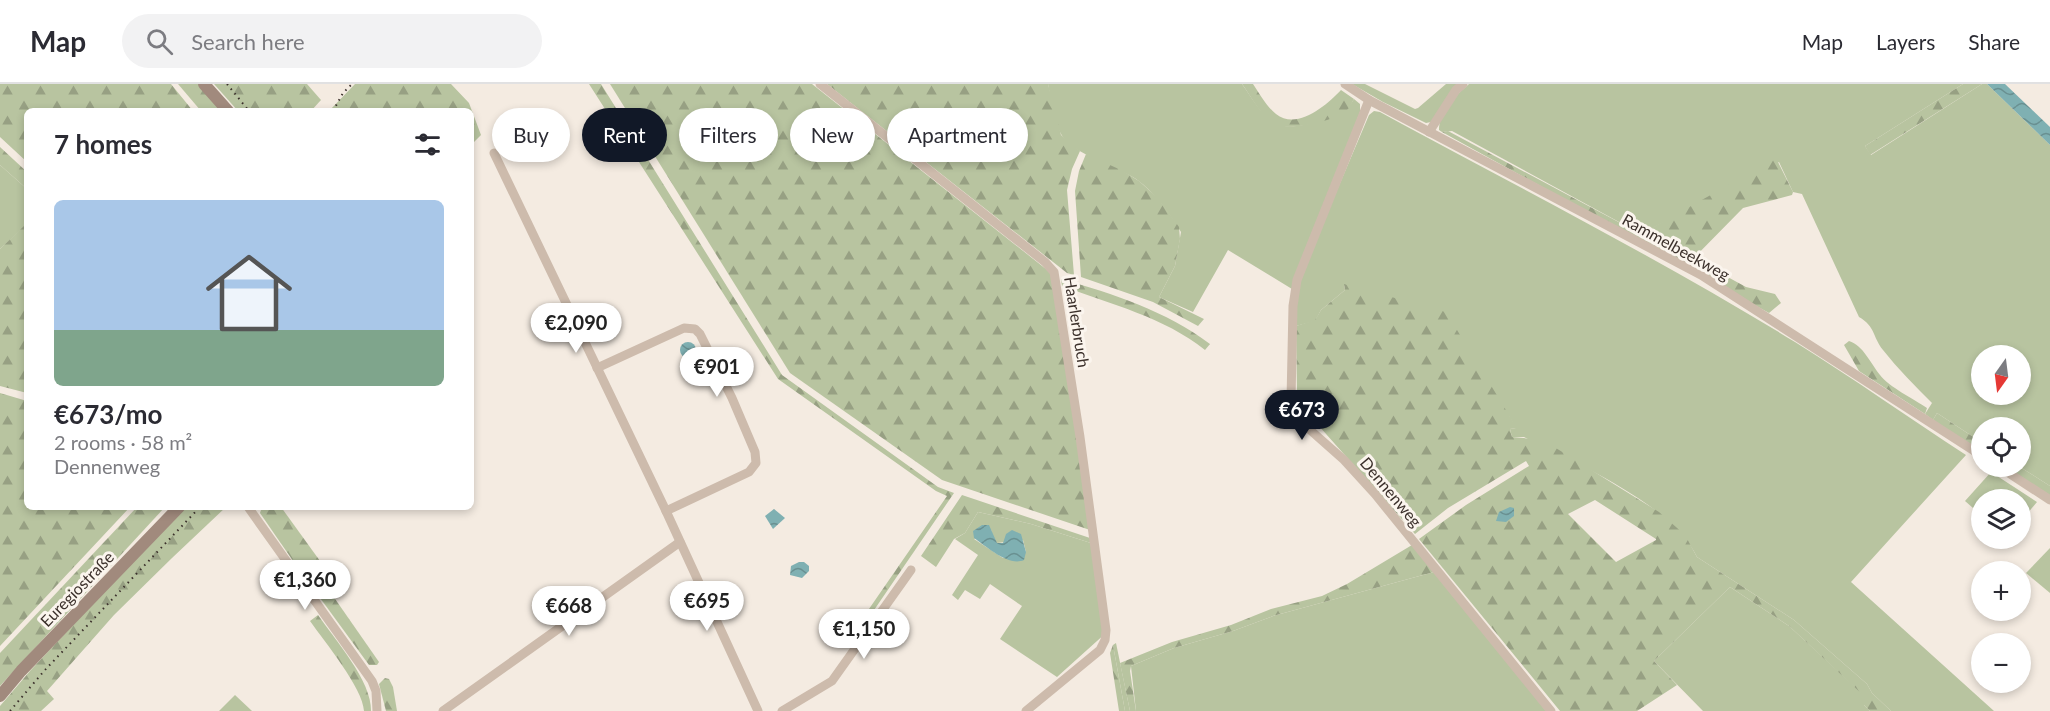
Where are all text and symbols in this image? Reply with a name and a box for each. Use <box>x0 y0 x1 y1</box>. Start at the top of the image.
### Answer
search box <box>122 14 542 68</box>
text: Map <box>30 24 86 58</box>
icon: search <box>143 25 176 58</box>
text: Search here <box>191 28 305 55</box>
text: Map <box>1802 29 1843 54</box>
text: Layers <box>1876 29 1935 54</box>
text: Share <box>1968 29 2020 54</box>
chip: Buy <box>492 108 570 162</box>
chip: Rent <box>582 108 667 162</box>
chip: Filters <box>679 108 778 162</box>
chip: New <box>790 108 875 162</box>
chip: Apartment <box>887 108 1028 162</box>
text: 7 homes <box>54 128 152 160</box>
icon: filters <box>411 128 444 161</box>
street label: Rammelbeekweg <box>1619 209 1733 284</box>
icon: home <box>195 239 303 347</box>
street label: Haarlerbruch <box>1061 275 1094 369</box>
pin: €2,090 <box>527 303 625 354</box>
text: €2,090 <box>545 310 607 334</box>
north arrow <box>1971 345 2031 405</box>
map controls <box>1971 345 2031 693</box>
pin: €901 <box>681 347 753 398</box>
text: €901 <box>694 354 740 378</box>
pin: €673 <box>1266 390 1338 441</box>
text: €673 <box>1279 397 1325 421</box>
text: €673/mo <box>54 398 162 430</box>
button: locate <box>1971 417 2031 477</box>
text: 2 rooms · 58 m² <box>54 430 192 454</box>
street label: Dennenweg <box>1357 453 1426 530</box>
text: Dennenweg <box>54 454 160 478</box>
button: layers <box>1971 489 2031 549</box>
street label: Euregiostraße <box>36 547 117 630</box>
pin: €1,360 <box>256 560 354 611</box>
button: + <box>1971 561 2031 621</box>
text: €1,360 <box>274 567 336 591</box>
pin: €695 <box>671 581 743 632</box>
pin: €668 <box>533 586 605 637</box>
text: €695 <box>684 588 730 612</box>
text: €668 <box>546 593 592 617</box>
pin: €1,150 <box>815 609 913 660</box>
text: €1,150 <box>833 616 895 640</box>
button: − <box>1971 633 2031 693</box>

